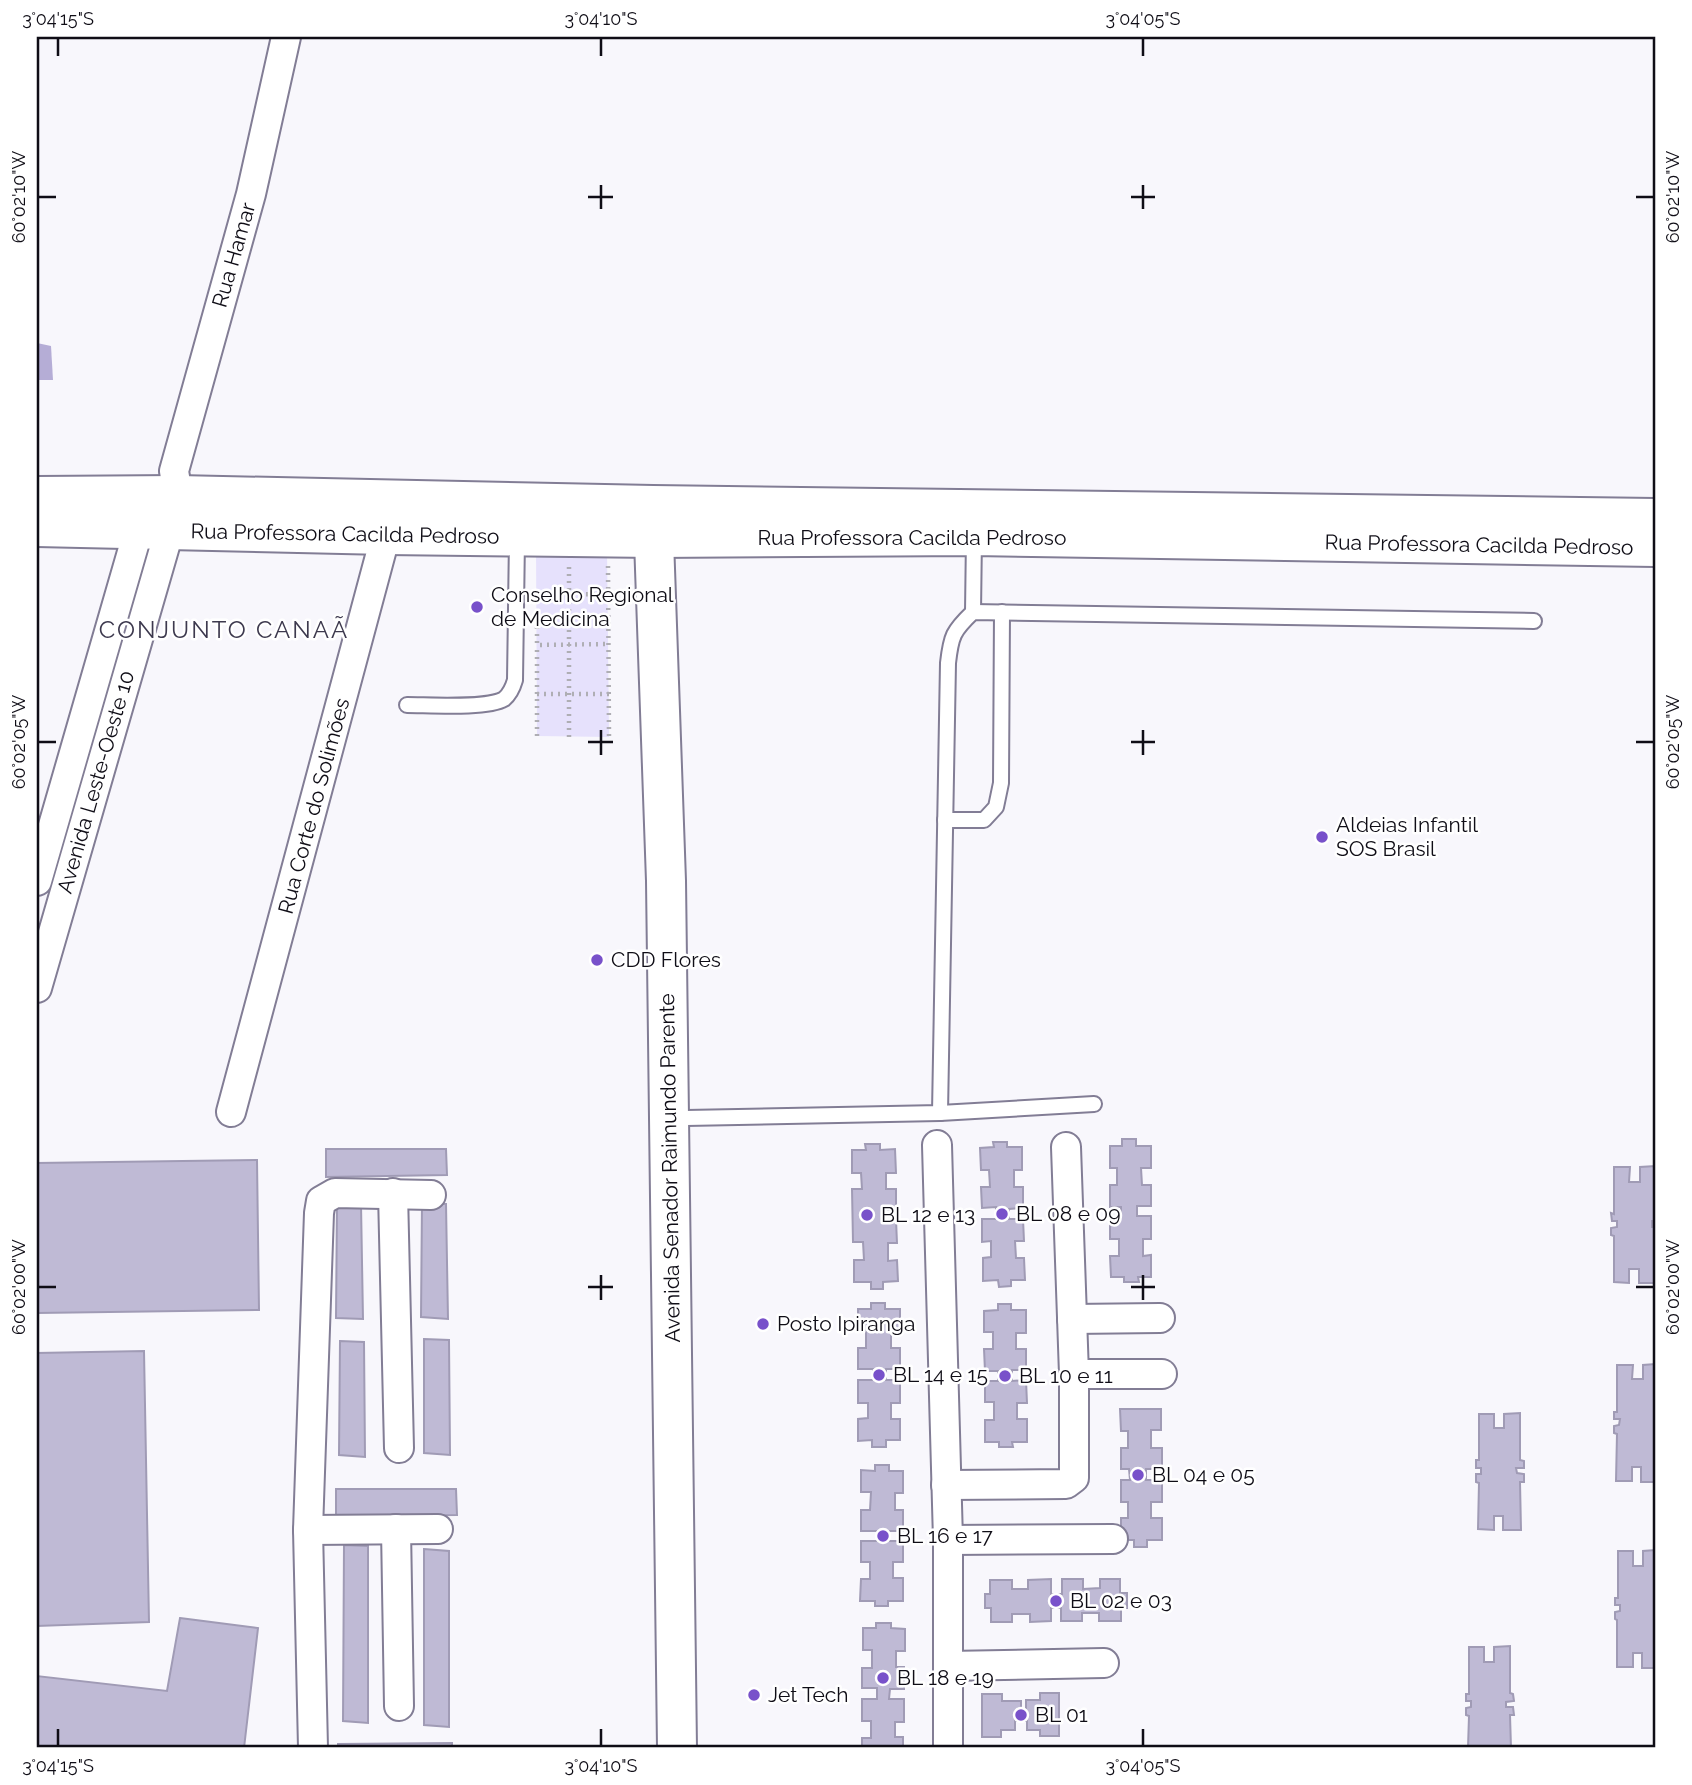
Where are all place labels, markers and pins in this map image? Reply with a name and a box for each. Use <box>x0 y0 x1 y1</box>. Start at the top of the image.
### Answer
place label: Conselho Regional de Medicina <box>491 582 674 631</box>
marker: Conselho Regional de Medicina <box>469 599 485 615</box>
place label: Aldeias Infantil SOS Brasil <box>1336 812 1478 861</box>
marker: Aldeias Infantil SOS Brasil <box>1314 829 1330 845</box>
place label: CDD Flores <box>611 947 721 972</box>
marker: CDD Flores <box>589 952 605 968</box>
place label: BL 08 e 09 <box>1016 1201 1120 1226</box>
place label: BL 12 e 13 <box>881 1202 975 1227</box>
marker: BL 08 e 09 <box>994 1206 1010 1222</box>
marker: BL 12 e 13 <box>859 1207 875 1223</box>
place label: Posto Ipiranga <box>777 1311 915 1336</box>
marker: Posto Ipiranga <box>755 1316 771 1332</box>
place label: BL 14 e 15 <box>893 1362 988 1387</box>
place label: BL 10 e 11 <box>1019 1363 1113 1388</box>
marker: BL 14 e 15 <box>871 1367 887 1383</box>
marker: BL 10 e 11 <box>997 1368 1013 1384</box>
place label: BL 04 e 05 <box>1152 1462 1255 1487</box>
marker: BL 04 e 05 <box>1130 1467 1146 1483</box>
place label: BL 16 e 17 <box>897 1523 994 1548</box>
marker: BL 16 e 17 <box>875 1528 891 1544</box>
place label: BL 02 e 03 <box>1070 1588 1172 1613</box>
marker: BL 02 e 03 <box>1048 1593 1064 1609</box>
place label: BL 18 e 19 <box>897 1665 994 1690</box>
marker: BL 18 e 19 <box>875 1670 891 1686</box>
place label: Jet Tech <box>768 1682 848 1707</box>
marker: Jet Tech <box>746 1687 762 1703</box>
place label: BL 01 <box>1035 1702 1088 1727</box>
marker: BL 01 <box>1013 1707 1029 1723</box>

